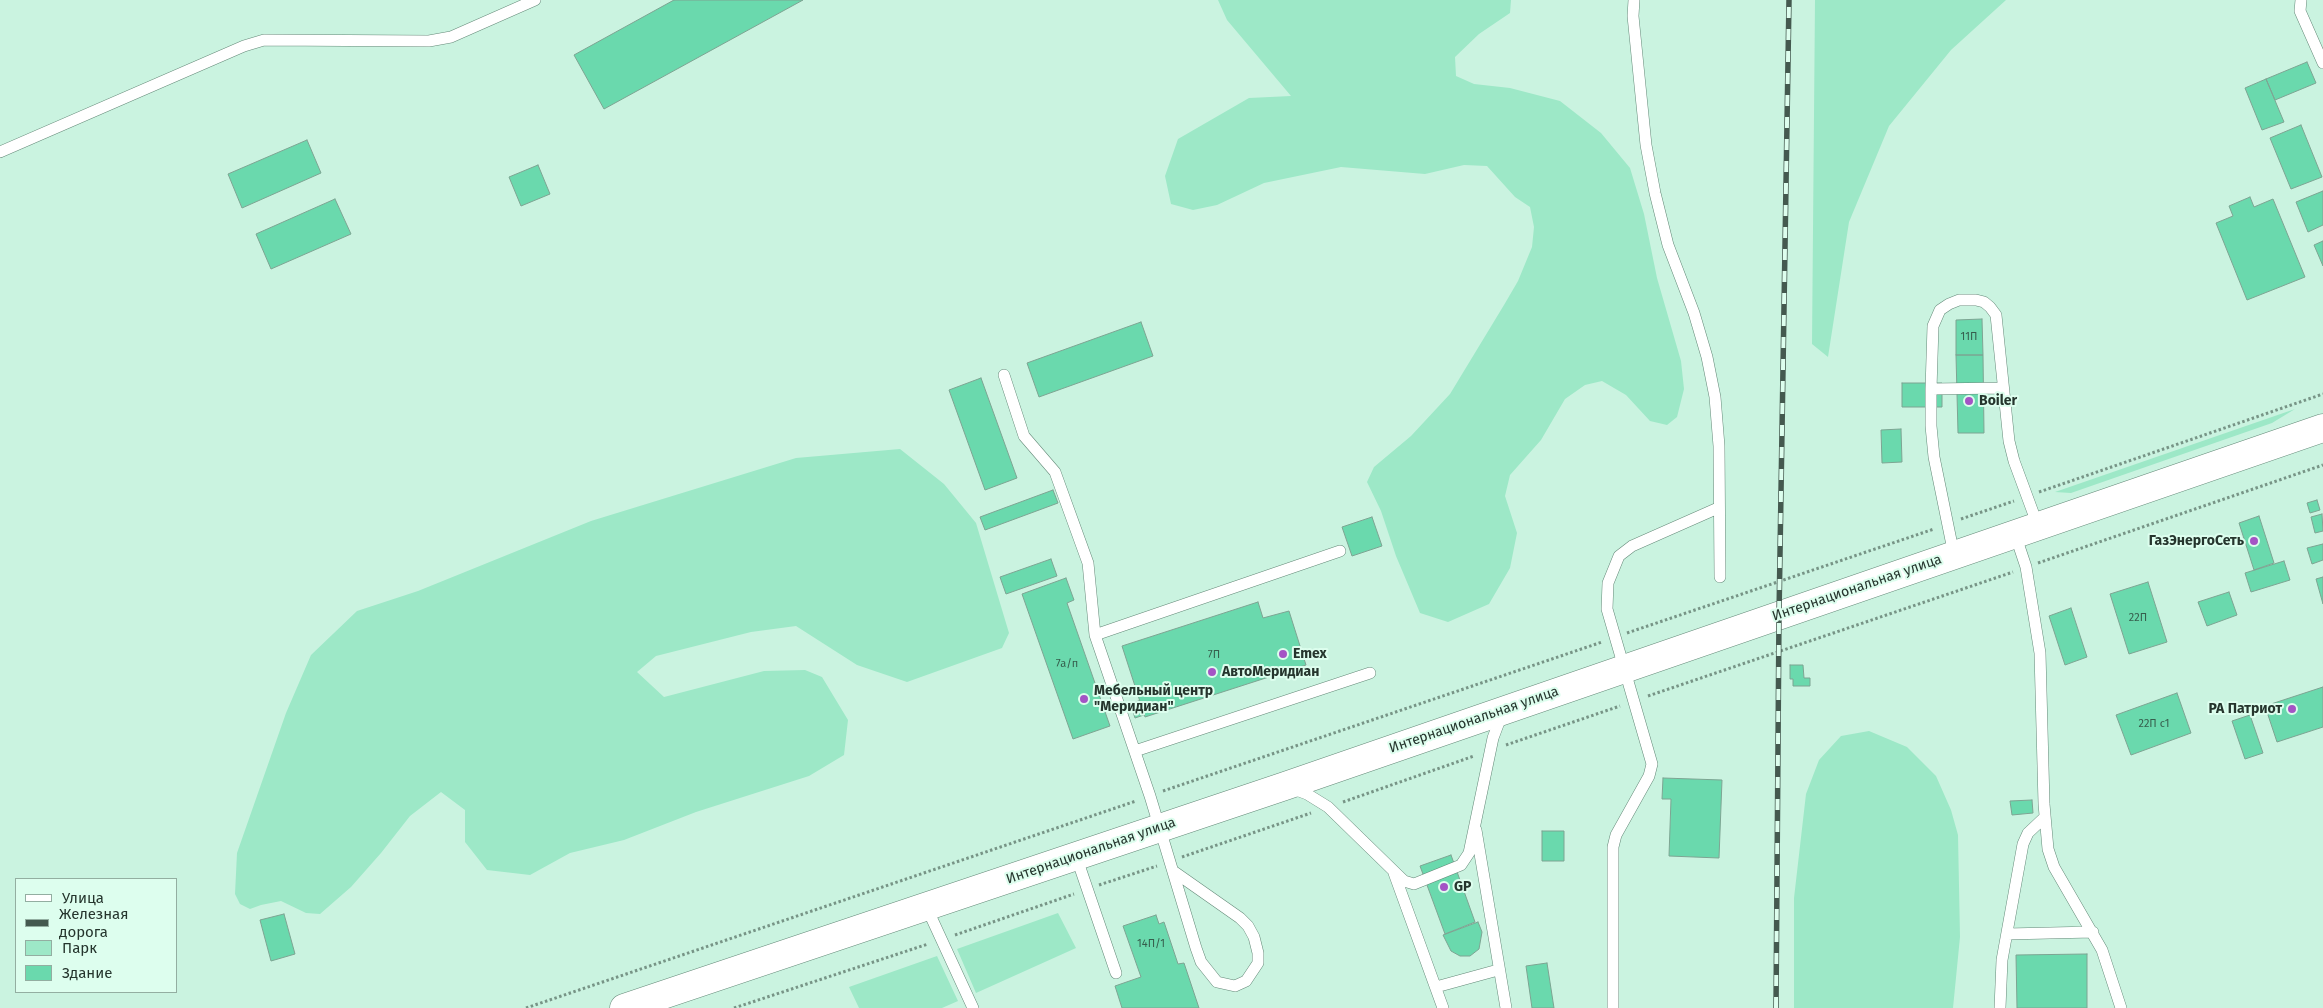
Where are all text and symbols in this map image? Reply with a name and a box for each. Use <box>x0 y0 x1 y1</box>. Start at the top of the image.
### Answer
house number: 11П <box>1961 330 1977 344</box>
place label: Boiler <box>1979 393 2017 409</box>
marker: Boiler <box>1963 395 1975 407</box>
place label: ГазЭнергоСеть <box>2149 533 2244 549</box>
marker: ГазЭнергоСеть <box>2248 535 2260 547</box>
street label: Интернациональная улица <box>1770 551 1944 625</box>
house number: 22П <box>2129 611 2147 625</box>
place label: Emex <box>1293 646 1327 662</box>
house number: 7П <box>1208 648 1220 662</box>
marker: Emex <box>1277 648 1289 660</box>
house number: 7а/п <box>1056 657 1078 671</box>
place label: АвтоМеридиан <box>1222 664 1319 680</box>
marker: АвтоМеридиан <box>1206 666 1218 678</box>
place label: Мебельный центр "Меридиан" <box>1094 683 1213 716</box>
street label: Интернациональная улица <box>1387 683 1561 757</box>
marker: Мебельный центр "Меридиан" <box>1078 693 1090 705</box>
place label: РА Патриот <box>2209 701 2282 717</box>
marker: РА Патриот <box>2286 703 2298 715</box>
house number: 22П с1 <box>2138 717 2170 731</box>
street label: Интернациональная улица <box>1004 814 1178 888</box>
legend <box>15 878 178 993</box>
place label: GP <box>1454 879 1471 895</box>
marker: GP <box>1438 881 1450 893</box>
text: Улица <box>62 889 104 907</box>
text: Железная дорога <box>59 905 128 941</box>
house number: 14П/1 <box>1137 937 1165 951</box>
text: Парк <box>62 939 97 957</box>
text: Здание <box>62 964 112 982</box>

